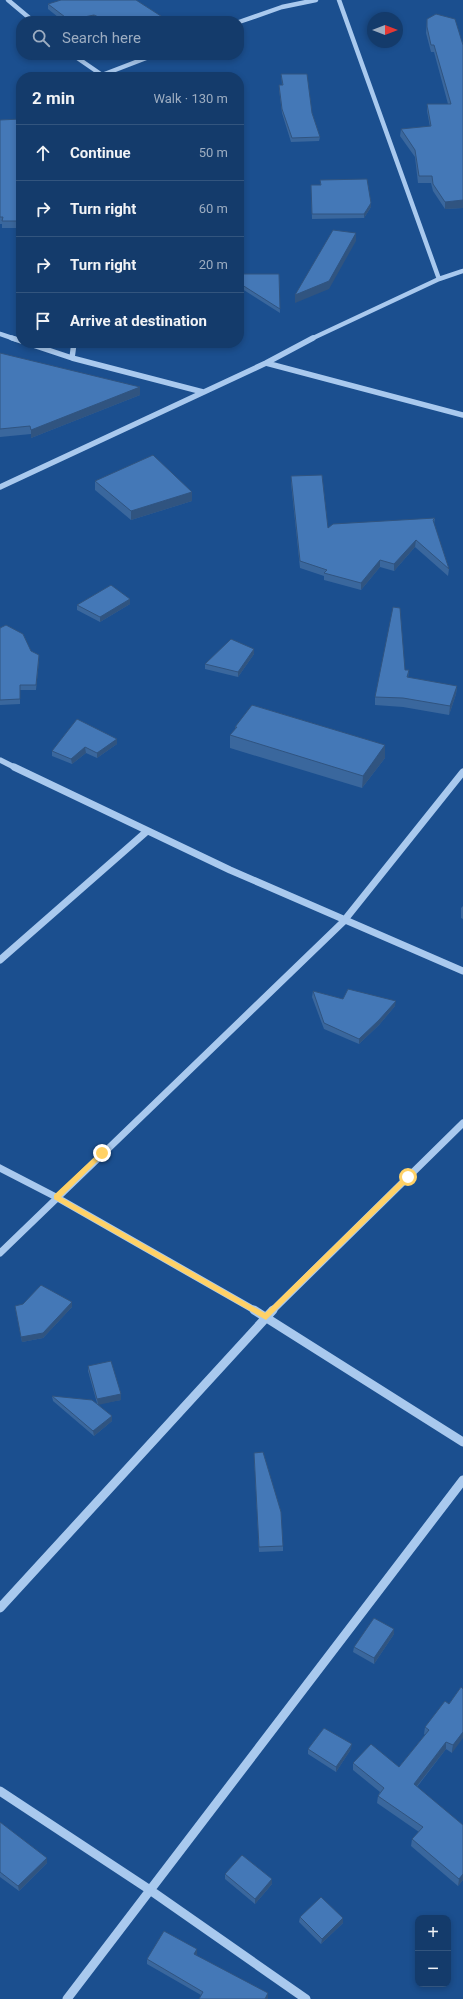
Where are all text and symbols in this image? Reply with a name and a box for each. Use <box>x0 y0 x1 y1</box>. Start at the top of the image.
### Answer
north arrow <box>367 12 403 48</box>
search box <box>16 16 244 60</box>
icon: search <box>30 27 52 49</box>
text: Search here <box>62 29 141 47</box>
text: 2 min <box>32 88 75 108</box>
text: Walk · 130 m <box>153 91 228 106</box>
icon: ahead <box>32 142 54 164</box>
text: Continue <box>70 144 131 162</box>
text: 50 m <box>199 145 228 160</box>
icon: right <box>32 198 54 220</box>
text: Turn right <box>70 200 136 218</box>
text: 60 m <box>199 201 228 216</box>
icon: right <box>32 254 54 276</box>
text: Turn right <box>70 256 136 274</box>
text: 20 m <box>199 257 228 272</box>
icon: arrive <box>32 310 54 332</box>
text: Arrive at destination <box>70 312 207 330</box>
route end <box>93 1144 111 1162</box>
route start <box>399 1168 417 1186</box>
map controls <box>415 1915 451 1987</box>
button: + <box>415 1915 451 1951</box>
button: − <box>415 1951 451 1987</box>

